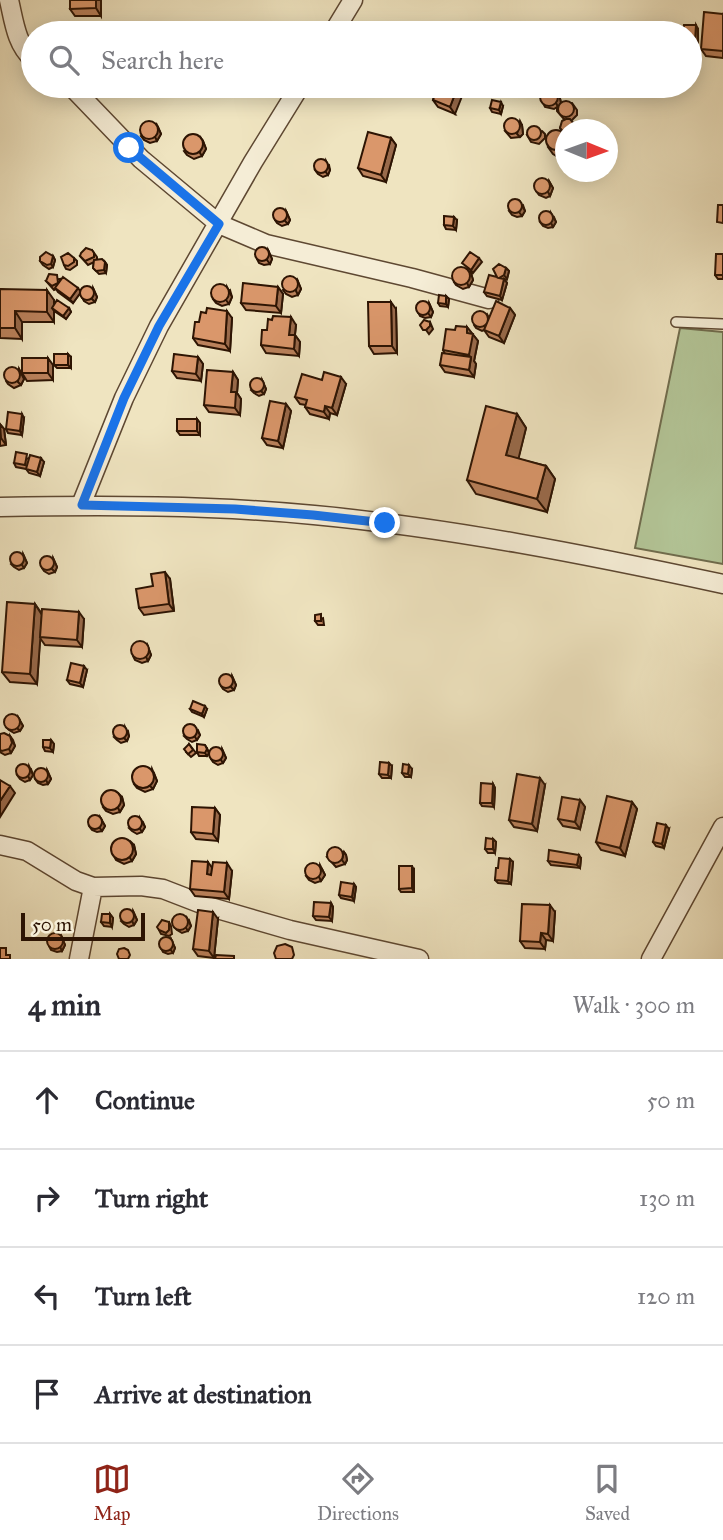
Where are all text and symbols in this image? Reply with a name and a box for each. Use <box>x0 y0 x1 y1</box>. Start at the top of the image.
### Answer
search box <box>21 21 702 98</box>
icon: search <box>45 41 83 79</box>
text: Search here <box>101 44 224 76</box>
north arrow <box>555 119 618 182</box>
route start <box>113 132 144 163</box>
route end <box>369 507 400 538</box>
scale bar <box>21 910 145 942</box>
text: 50 m <box>32 913 72 936</box>
text: 4 min <box>28 987 101 1023</box>
text: Walk · 300 m <box>572 991 695 1019</box>
icon: ahead <box>28 1081 66 1119</box>
text: Continue <box>95 1084 195 1116</box>
text: 50 m <box>647 1086 695 1114</box>
icon: right <box>28 1179 66 1217</box>
text: Turn right <box>95 1182 208 1214</box>
text: 130 m <box>639 1184 695 1212</box>
icon: left <box>28 1277 66 1315</box>
text: Turn left <box>95 1280 191 1312</box>
text: 120 m <box>637 1282 695 1310</box>
icon: arrive <box>28 1375 66 1413</box>
text: Arrive at destination <box>95 1378 312 1410</box>
tab: Map <box>93 1460 131 1525</box>
tab: Directions <box>317 1460 399 1525</box>
tab: Saved <box>585 1460 630 1525</box>

